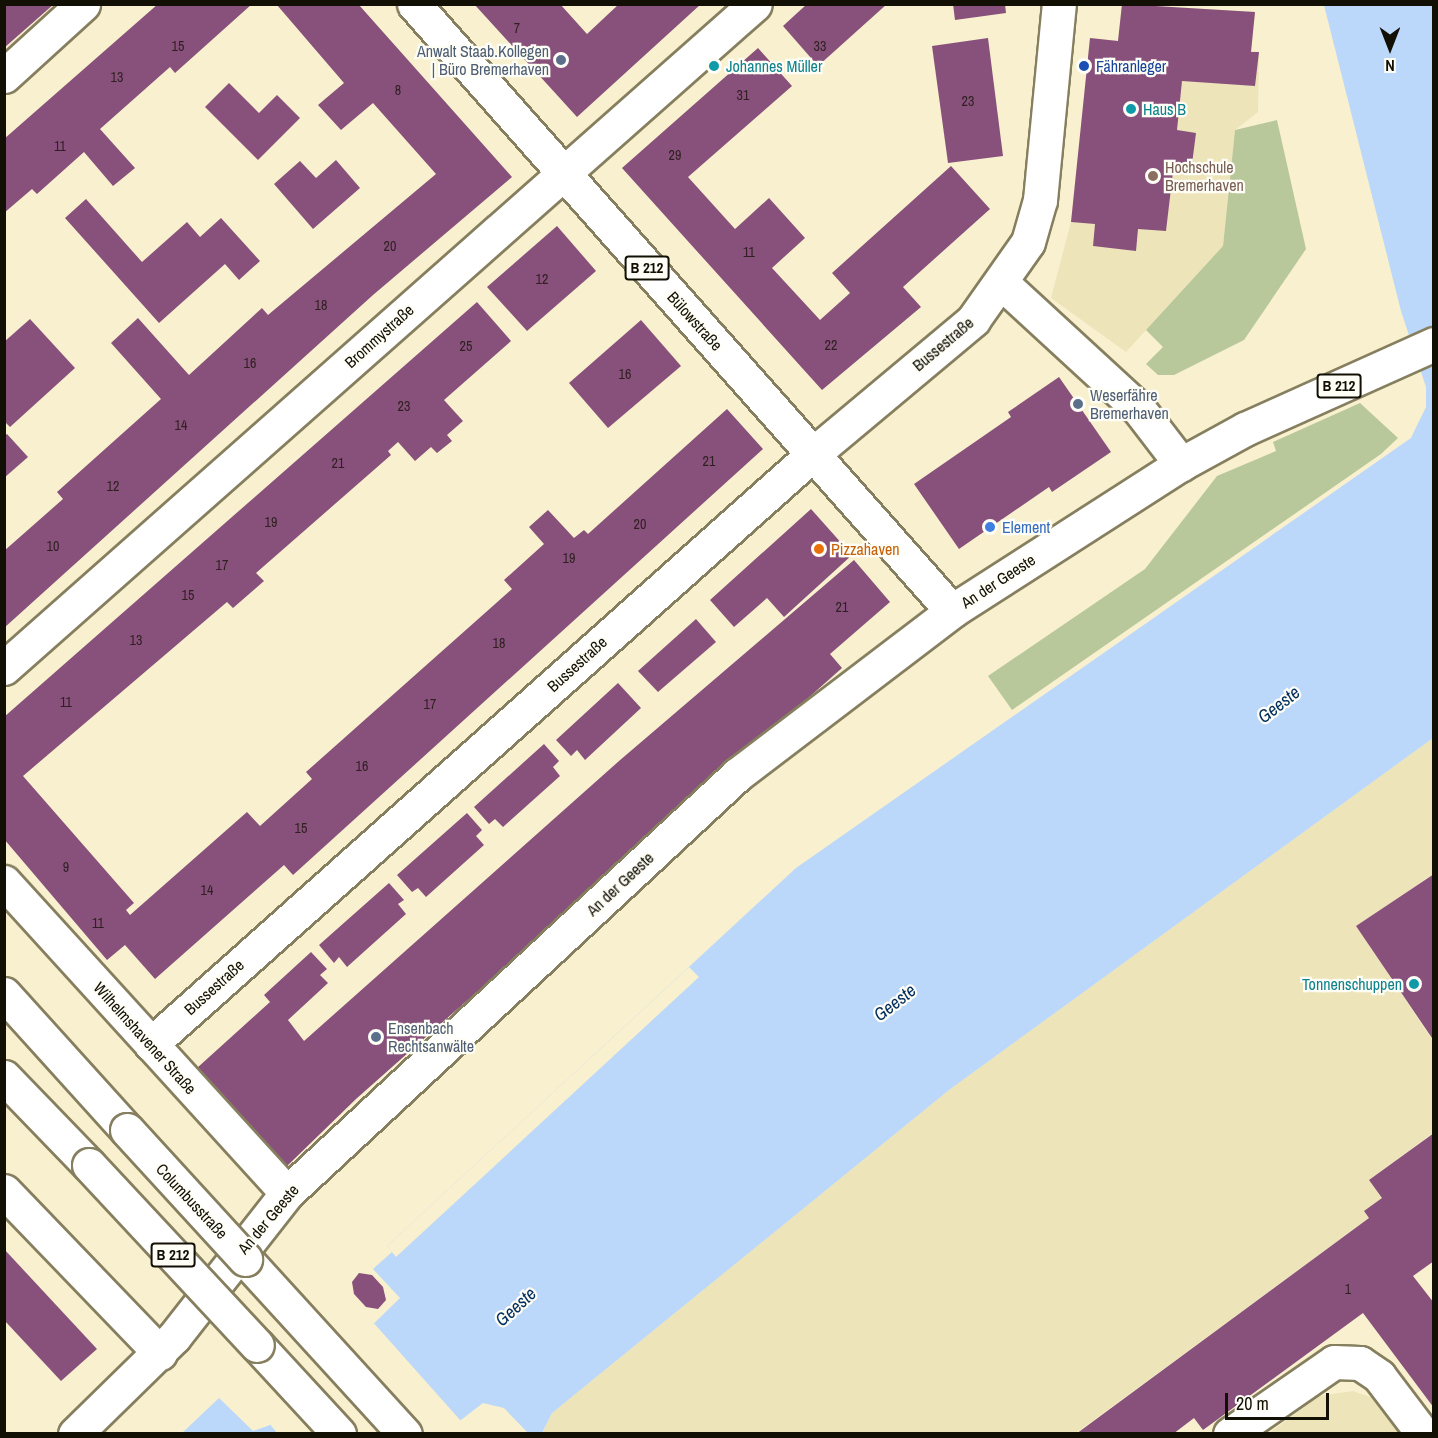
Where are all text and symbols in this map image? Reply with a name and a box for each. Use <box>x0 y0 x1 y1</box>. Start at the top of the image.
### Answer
north arrow <box>1360 18 1420 78</box>
house number: 7 <box>514 20 520 36</box>
house number: 15 <box>172 38 184 54</box>
house number: 33 <box>814 38 826 54</box>
place label: Anwalt Staab.Kollegen | Büro Bremerhaven <box>417 41 549 79</box>
marker: Anwalt Staab.Kollegen | Büro Bremerhaven <box>554 53 568 67</box>
text: N <box>1385 55 1395 77</box>
place label: Johannes Müller <box>726 56 822 76</box>
place label: Fähranleger <box>1096 56 1166 76</box>
marker: Johannes Müller <box>707 59 721 73</box>
marker: Fähranleger <box>1077 59 1091 73</box>
house number: 13 <box>111 69 123 85</box>
house number: 8 <box>395 82 401 98</box>
house number: 31 <box>737 87 749 103</box>
house number: 23 <box>962 93 974 109</box>
place label: Haus B <box>1143 99 1186 119</box>
marker: Haus B <box>1124 102 1138 116</box>
house number: 11 <box>54 138 66 154</box>
house number: 29 <box>669 147 681 163</box>
place label: Hochschule Bremerhaven <box>1165 157 1244 195</box>
marker: Hochschule Bremerhaven <box>1146 169 1160 183</box>
house number: 20 <box>384 238 396 254</box>
house number: 11 <box>743 244 755 260</box>
road number: B 212 <box>624 256 670 280</box>
house number: 12 <box>536 271 548 287</box>
street label: Bülowstraße <box>663 287 727 355</box>
house number: 18 <box>315 297 327 313</box>
street label: Brommystraße <box>341 300 417 372</box>
street label: Bussestraße <box>909 313 977 375</box>
house number: 22 <box>825 337 837 353</box>
house number: 25 <box>460 338 472 354</box>
house number: 16 <box>244 355 256 371</box>
house number: 16 <box>619 366 631 382</box>
road number: B 212 <box>1316 374 1362 398</box>
place label: Weserfähre Bremerhaven <box>1090 385 1169 423</box>
marker: Weserfähre Bremerhaven <box>1071 397 1085 411</box>
house number: 23 <box>398 398 410 414</box>
house number: 14 <box>175 417 187 433</box>
house number: 21 <box>703 453 715 469</box>
house number: 21 <box>332 455 344 471</box>
house number: 12 <box>107 478 119 494</box>
house number: 19 <box>265 514 277 530</box>
house number: 20 <box>634 516 646 532</box>
place label: Element <box>1002 517 1050 537</box>
marker: Element <box>983 520 997 534</box>
house number: 10 <box>47 538 59 554</box>
place label: Pizzahaven <box>831 539 900 559</box>
marker: Pizzahaven <box>812 542 826 556</box>
house number: 19 <box>563 550 575 566</box>
street label: An der Geeste <box>957 550 1039 612</box>
house number: 17 <box>216 557 228 573</box>
house number: 15 <box>182 587 194 603</box>
house number: 21 <box>836 599 848 615</box>
house number: 13 <box>130 632 142 648</box>
street label: Bussestraße <box>543 632 611 696</box>
house number: 18 <box>493 635 505 651</box>
water label: Geeste <box>1254 682 1304 728</box>
house number: 11 <box>60 694 72 710</box>
house number: 17 <box>424 696 436 712</box>
house number: 16 <box>356 758 368 774</box>
house number: 15 <box>295 820 307 836</box>
street label: An der Geeste <box>583 848 657 920</box>
house number: 9 <box>63 859 69 875</box>
house number: 14 <box>201 882 213 898</box>
house number: 11 <box>92 915 104 931</box>
street label: Bussestraße <box>180 955 248 1019</box>
place label: Tonnenschuppen <box>1302 974 1402 994</box>
marker: Tonnenschuppen <box>1407 977 1421 991</box>
street label: Wilhelmshavener Straße <box>90 978 200 1098</box>
water label: Geeste <box>870 980 920 1026</box>
place label: Ensenbach Rechtsanwälte <box>388 1018 474 1056</box>
marker: Ensenbach Rechtsanwälte <box>369 1030 383 1044</box>
street label: Columbusstraße <box>152 1159 232 1243</box>
street label: An der Geeste <box>233 1180 303 1258</box>
road number: B 212 <box>150 1243 195 1267</box>
house number: 1 <box>1345 1281 1351 1297</box>
water label: Geeste <box>491 1283 541 1331</box>
scale bar <box>1228 1381 1332 1419</box>
text: 20 m <box>1236 1391 1269 1416</box>

